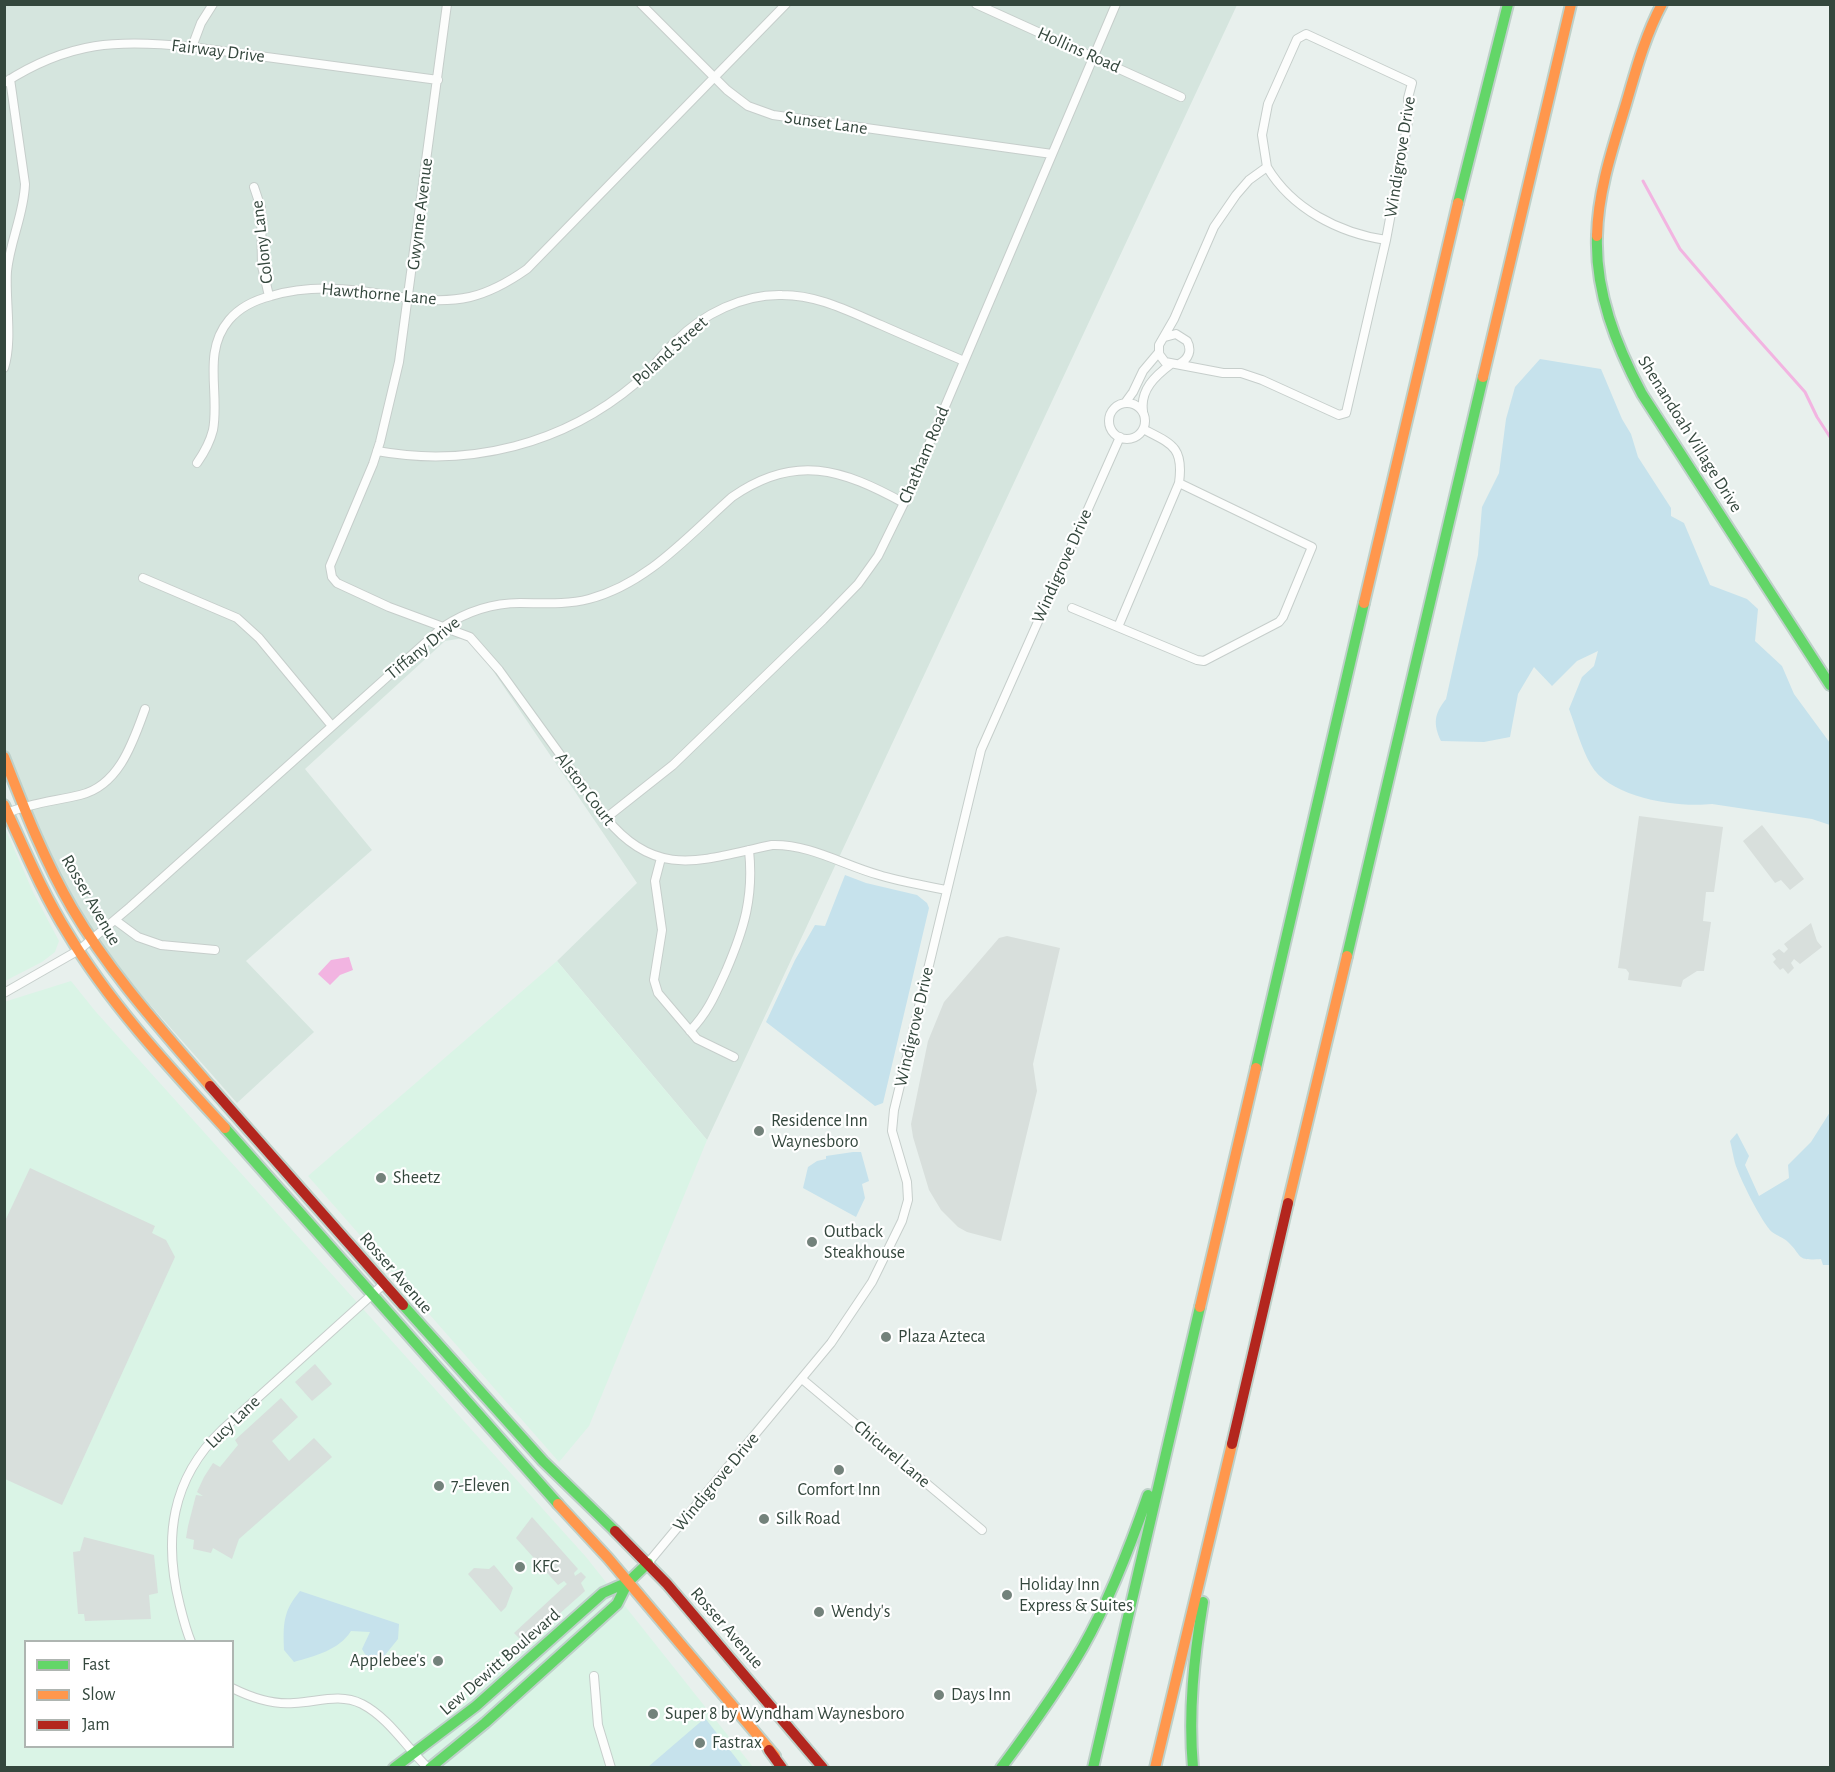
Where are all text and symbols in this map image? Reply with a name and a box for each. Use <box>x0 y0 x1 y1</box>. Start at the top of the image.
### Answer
street label: Hollins Road <box>1034 22 1124 78</box>
street label: Fairway Drive <box>170 35 266 67</box>
street label: Windigrove Drive <box>1380 95 1420 219</box>
street label: Sunset Lane <box>783 106 869 140</box>
street label: Gwynne Avenue <box>402 157 438 271</box>
street label: Colony Lane <box>246 199 278 285</box>
street label: Hawthorne Lane <box>321 278 437 310</box>
street label: Poland Street <box>628 312 712 390</box>
street label: Shenandoah Village Drive <box>1633 352 1747 516</box>
street label: Chatham Road <box>894 403 954 507</box>
street label: Windigrove Drive <box>1027 506 1097 626</box>
street label: Tiffany Drive <box>382 612 464 684</box>
street label: Alston Court <box>550 748 620 830</box>
street label: Rosser Avenue <box>56 851 126 949</box>
street label: Windigrove Drive <box>890 965 938 1089</box>
place label: Residence Inn Waynesboro <box>771 1110 868 1152</box>
marker: Residence Inn Waynesboro <box>752 1124 766 1138</box>
place label: Sheetz <box>393 1167 440 1189</box>
marker: Sheetz <box>374 1171 388 1185</box>
place label: Outback Steakhouse <box>824 1221 905 1264</box>
street label: Rosser Avenue <box>355 1228 437 1318</box>
marker: Outback Steakhouse <box>805 1235 819 1249</box>
place label: Plaza Azteca <box>898 1326 985 1348</box>
marker: Plaza Azteca <box>879 1330 893 1344</box>
street label: Lucy Lane <box>201 1391 265 1453</box>
street label: Chicurel Lane <box>849 1416 935 1492</box>
street label: Windigrove Drive <box>668 1428 764 1536</box>
marker: Comfort Inn <box>832 1463 846 1477</box>
place label: 7-Eleven <box>451 1475 510 1497</box>
marker: 7-Eleven <box>432 1479 446 1493</box>
place label: Comfort Inn <box>797 1479 881 1501</box>
place label: Silk Road <box>776 1508 840 1530</box>
marker: Silk Road <box>757 1512 771 1526</box>
place label: KFC <box>532 1556 559 1578</box>
marker: KFC <box>513 1560 527 1574</box>
place label: Holiday Inn Express & Suites <box>1019 1574 1133 1616</box>
street label: Rosser Avenue <box>686 1583 768 1673</box>
marker: Holiday Inn Express & Suites <box>1000 1588 1014 1602</box>
place label: Wendy's <box>831 1601 891 1623</box>
street label: Lew Dewitt Boulevard <box>435 1604 565 1720</box>
marker: Wendy's <box>812 1605 826 1619</box>
legend <box>24 1640 234 1748</box>
place label: Applebee's <box>350 1650 426 1672</box>
marker: Applebee's <box>431 1654 445 1668</box>
text: Fast <box>82 1656 110 1674</box>
place label: Days Inn <box>951 1684 1011 1706</box>
text: Slow <box>82 1686 115 1704</box>
marker: Days Inn <box>932 1688 946 1702</box>
place label: Super 8 by Wyndham Waynesboro <box>665 1703 905 1725</box>
marker: Super 8 by Wyndham Waynesboro <box>646 1707 660 1721</box>
text: Jam <box>82 1716 110 1734</box>
place label: Fastrax <box>712 1732 762 1754</box>
marker: Fastrax <box>693 1736 707 1750</box>

